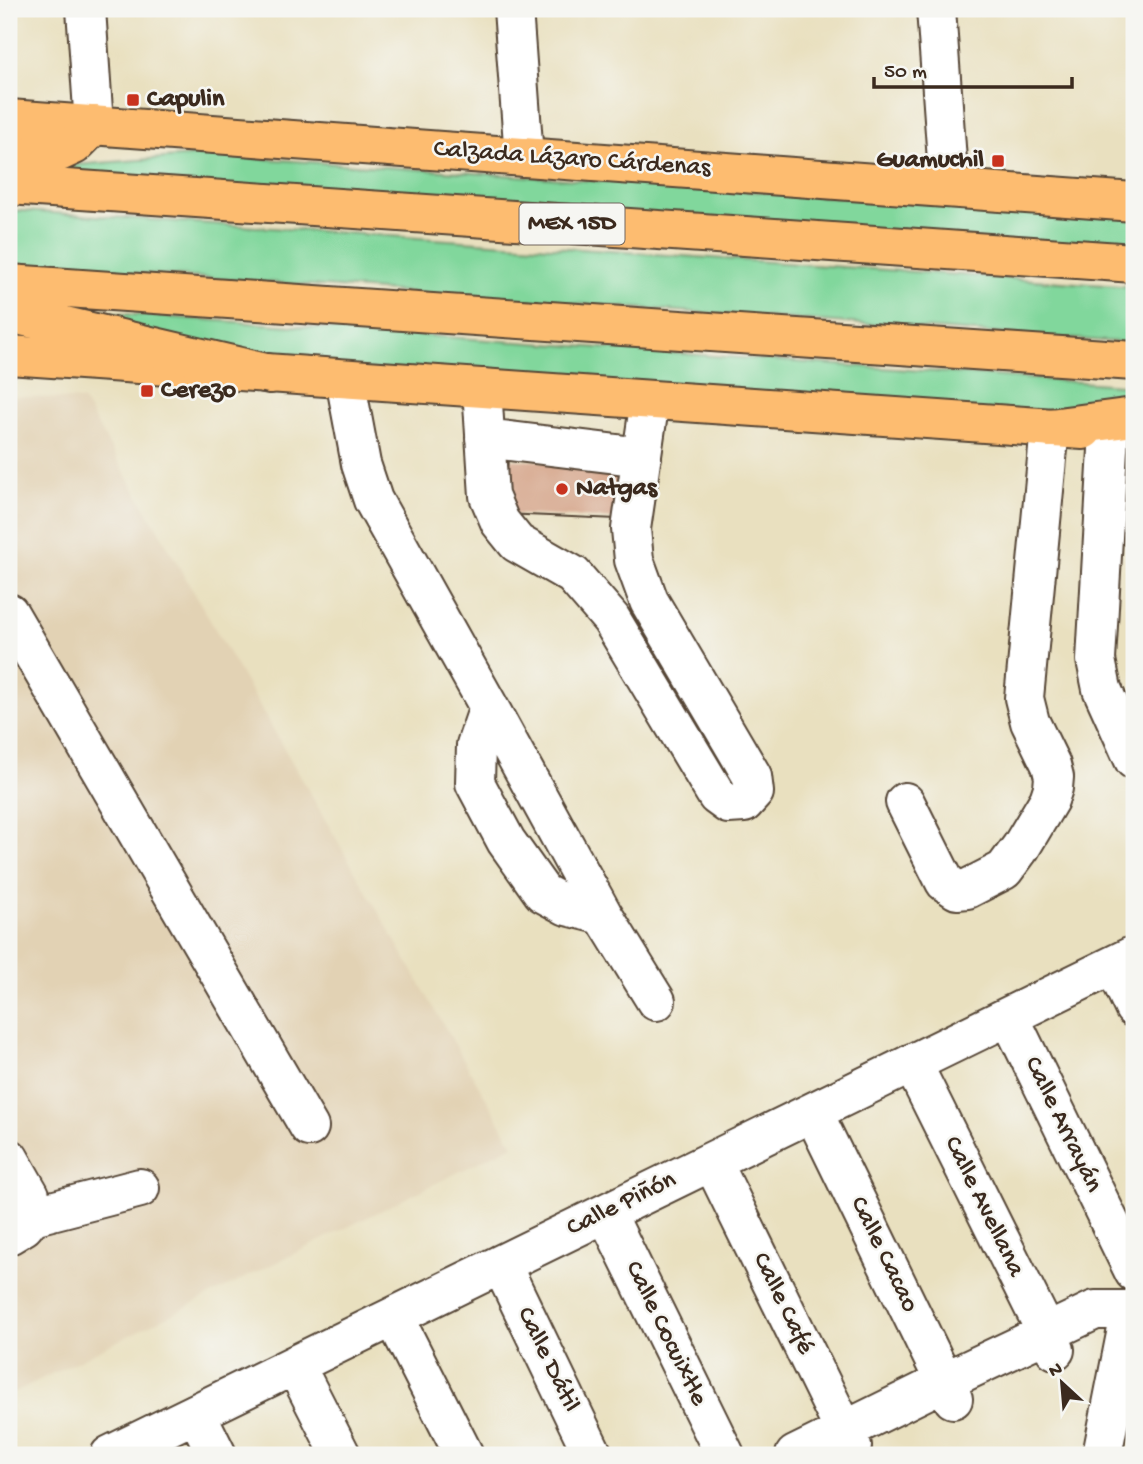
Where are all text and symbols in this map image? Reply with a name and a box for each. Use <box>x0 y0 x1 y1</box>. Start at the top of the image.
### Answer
scale bar <box>874 46 1071 90</box>
text: 50 m <box>884 61 927 86</box>
place label: Capulin <box>147 85 225 116</box>
marker: Capulin <box>125 92 141 108</box>
street label: Calzada Lázaro Cárdenas <box>433 135 713 185</box>
place label: Guamuchil <box>876 146 984 177</box>
marker: Guamuchil <box>990 153 1006 169</box>
road number: MEX 15D <box>520 204 624 244</box>
place label: Cerezo <box>161 376 237 407</box>
marker: Cerezo <box>139 383 155 399</box>
place label: Natgas <box>576 474 658 505</box>
marker: Natgas <box>554 481 570 497</box>
street label: Calle Arrayán <box>1016 1052 1109 1199</box>
street label: Calle Avellana <box>936 1132 1031 1284</box>
street label: Calle Piñón <box>562 1165 682 1245</box>
street label: Calle Cacao <box>842 1192 924 1318</box>
street label: Calle Café <box>744 1248 820 1361</box>
street label: Calle Cocuixtle <box>617 1257 714 1412</box>
street label: Calle Dátil <box>508 1302 586 1418</box>
north arrow <box>1028 1348 1098 1418</box>
text: N <box>1045 1358 1067 1384</box>

